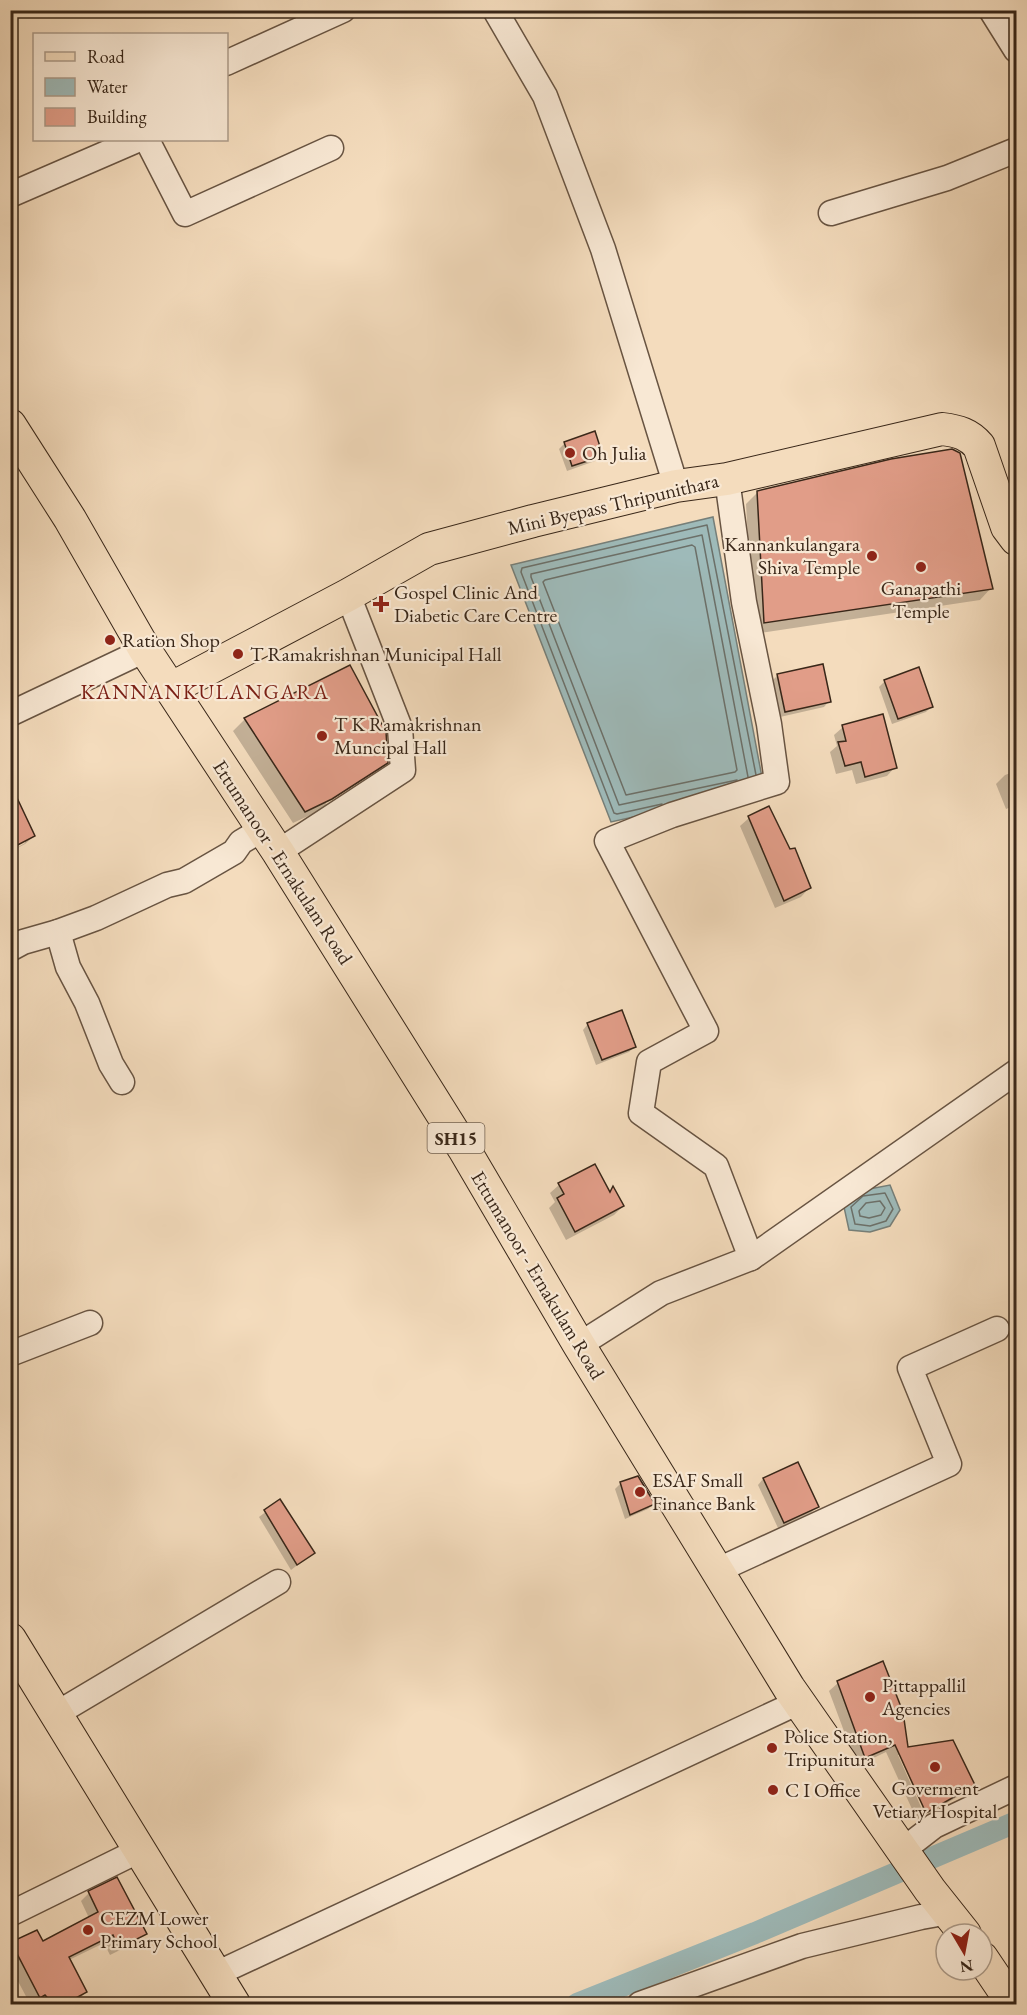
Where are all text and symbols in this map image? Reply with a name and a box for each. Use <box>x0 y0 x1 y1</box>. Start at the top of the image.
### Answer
legend <box>33 33 228 141</box>
text: Road <box>87 45 126 68</box>
text: Water <box>87 75 128 98</box>
text: Building <box>87 105 147 128</box>
place label: Oh Julia <box>582 440 647 466</box>
marker: Oh Julia <box>563 446 577 460</box>
street label: Mini Byepass Thripunithara <box>505 467 721 541</box>
place label: Kannankulangara Shiva Temple <box>724 531 860 580</box>
marker: Kannankulangara Shiva Temple <box>865 549 879 563</box>
marker: Ganapathi Temple <box>914 560 928 574</box>
place label: Ganapathi Temple <box>881 575 961 624</box>
place label: Gospel Clinic And Diabetic Care Centre <box>394 579 558 628</box>
marker: Gospel Clinic And Diabetic Care Centre <box>372 595 390 613</box>
place label: Ration Shop <box>122 627 220 653</box>
marker: Ration Shop <box>103 633 117 647</box>
place label: T Ramakrishnan Municipal Hall <box>250 641 502 667</box>
marker: T Ramakrishnan Municipal Hall <box>231 647 245 661</box>
district label: KANNANKULANGARA <box>80 678 330 705</box>
place label: T K Ramakrishnan Muncipal Hall <box>334 711 482 760</box>
marker: T K Ramakrishnan Muncipal Hall <box>315 729 329 743</box>
street label: Ettumanoor - Ernakulam Road <box>207 755 359 970</box>
road number: SH15 <box>428 1123 484 1153</box>
street label: Ettumanoor - Ernakulam Road <box>465 1166 611 1385</box>
place label: ESAF Small Finance Bank <box>652 1467 756 1516</box>
marker: ESAF Small Finance Bank <box>633 1485 647 1499</box>
place label: Pittappallil Agencies <box>881 1672 966 1721</box>
marker: Pittappallil Agencies <box>863 1690 877 1704</box>
place label: Police Station, Tripunitura <box>784 1723 893 1772</box>
marker: Police Station, Tripunitura <box>765 1741 779 1755</box>
marker: Goverment Vetiary Hospital <box>928 1760 942 1774</box>
place label: Goverment Vetiary Hospital <box>873 1775 998 1824</box>
place label: C I Office <box>785 1777 861 1803</box>
marker: C I Office <box>766 1783 780 1797</box>
place label: CEZM Lower Primary School <box>100 1905 218 1954</box>
north arrow <box>934 1922 994 1982</box>
marker: CEZM Lower Primary School <box>81 1923 95 1937</box>
text: N <box>958 1955 975 1978</box>

